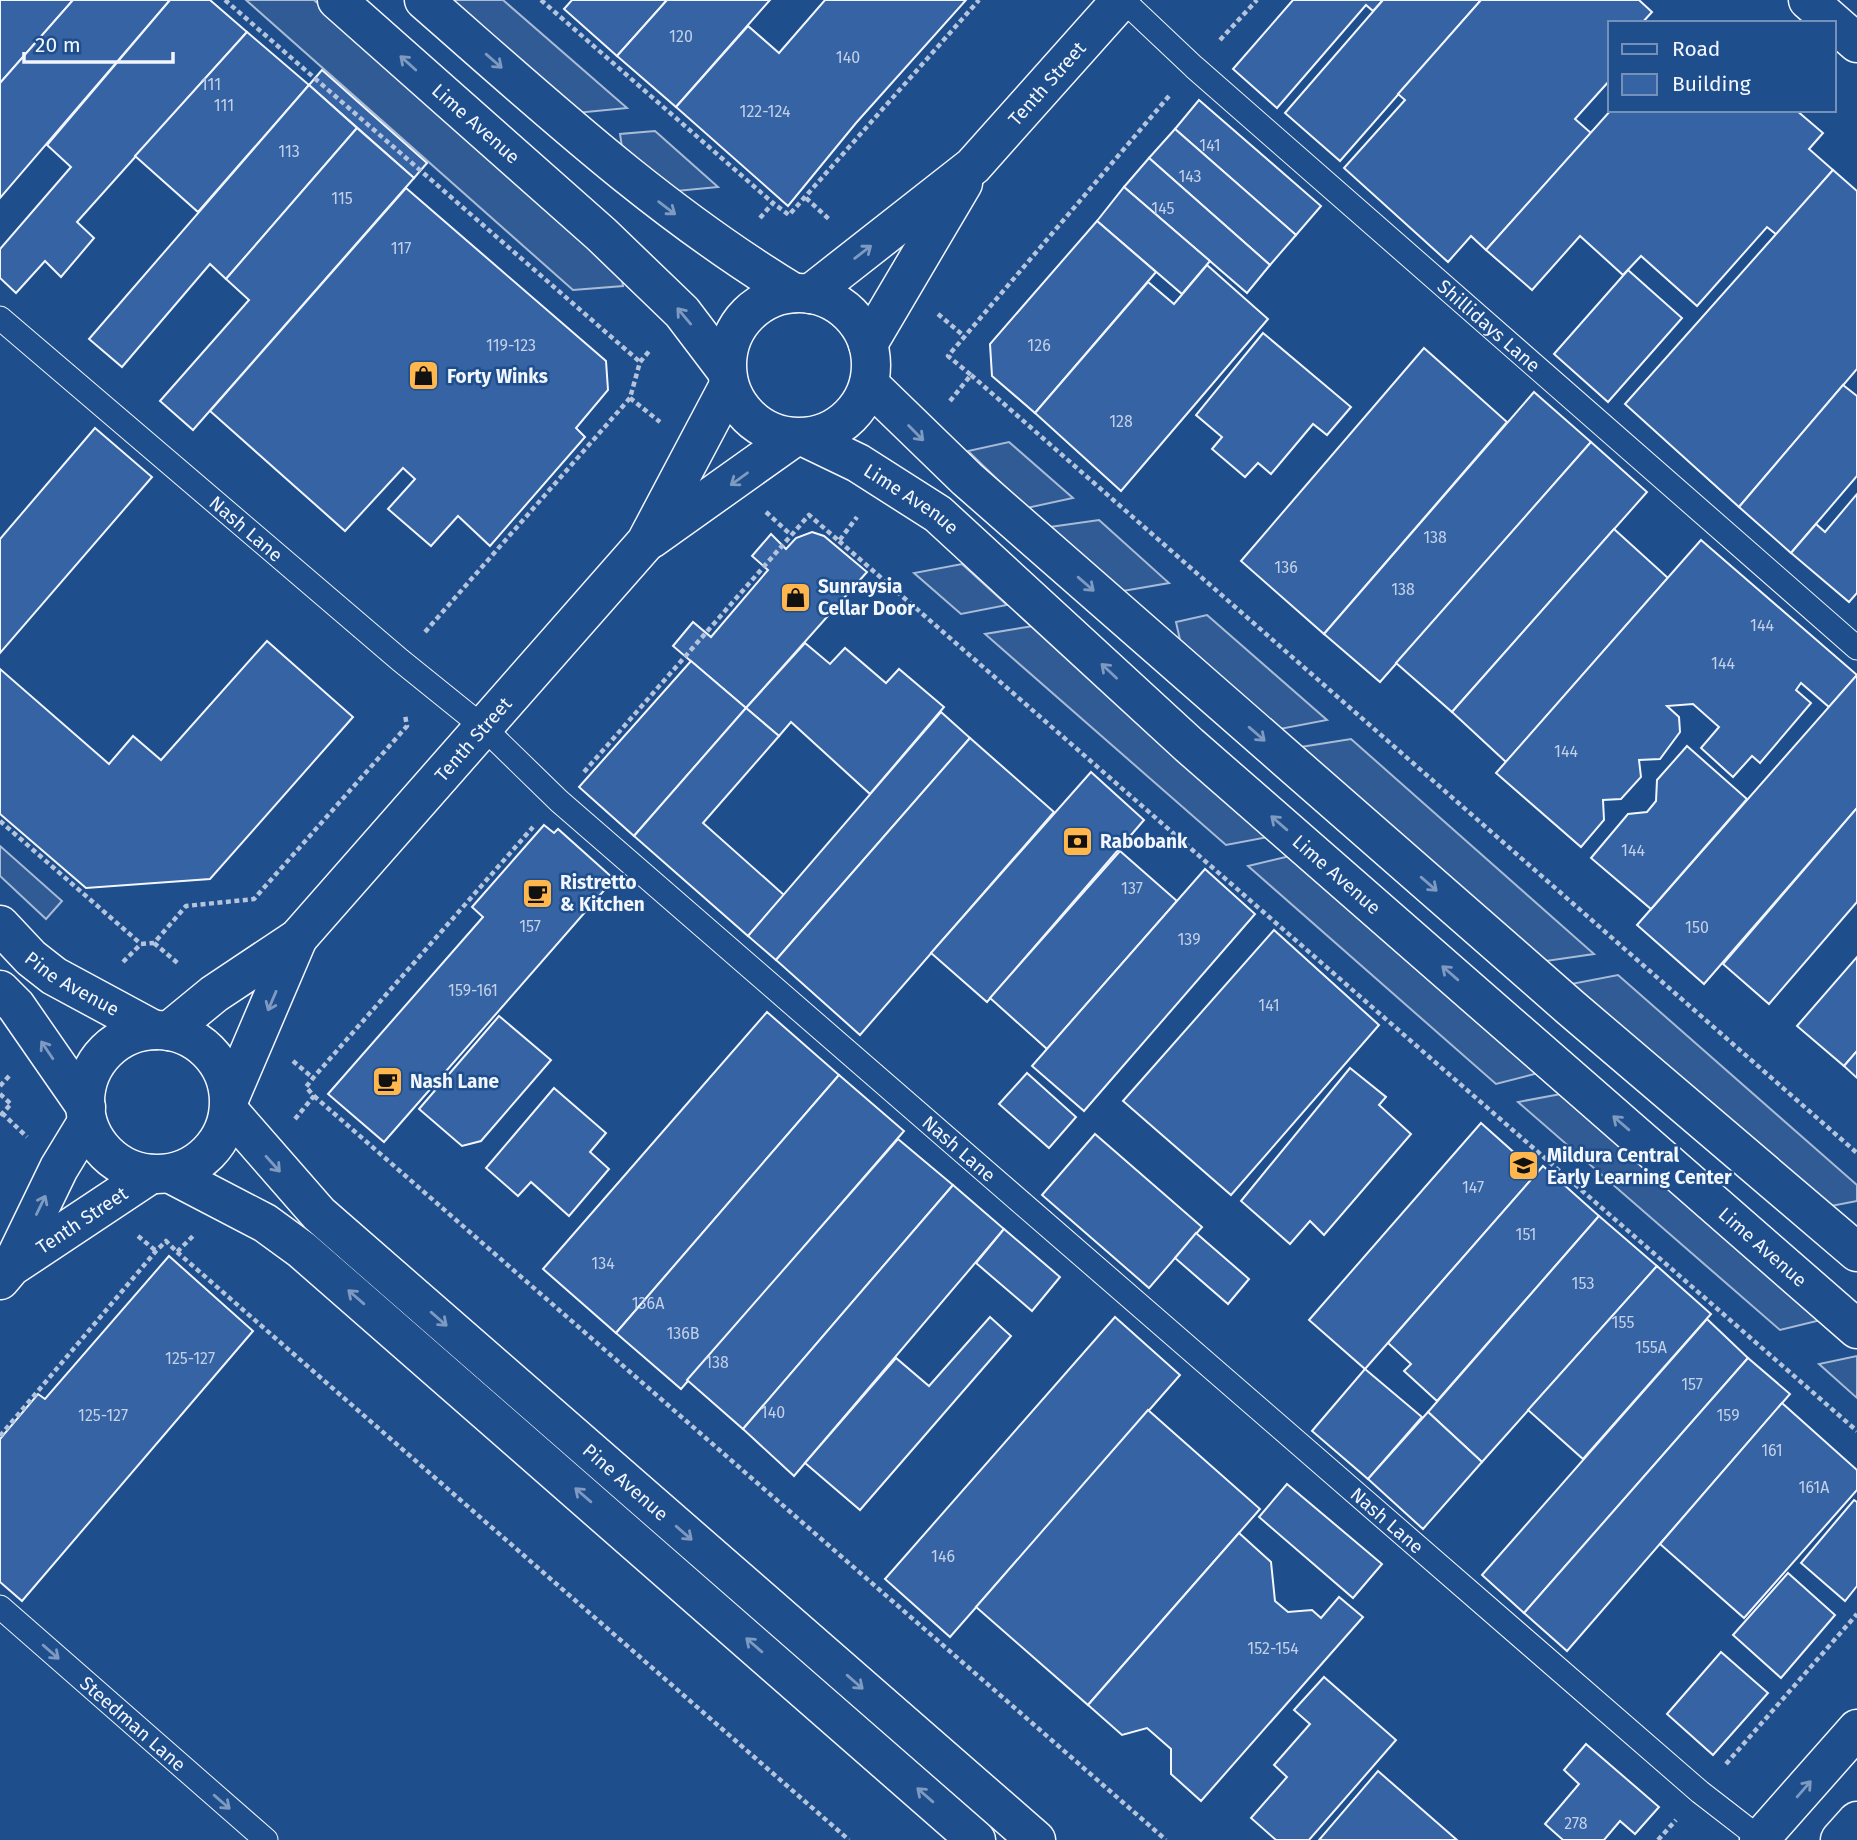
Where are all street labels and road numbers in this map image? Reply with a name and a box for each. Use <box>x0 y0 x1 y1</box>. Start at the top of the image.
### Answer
street label: Tenth Street <box>1003 36 1090 130</box>
street label: Lime Avenue <box>428 78 525 168</box>
street label: Shillidays Lane <box>1433 274 1545 377</box>
street label: Lime Avenue <box>860 458 964 539</box>
street label: Nash Lane <box>205 491 288 566</box>
street label: Tenth Street <box>430 692 516 786</box>
street label: Lime Avenue <box>1288 829 1386 919</box>
street label: Pine Avenue <box>21 946 123 1021</box>
street label: Nash Lane <box>918 1111 1000 1186</box>
street label: Tenth Street <box>32 1181 132 1259</box>
street label: Lime Avenue <box>1714 1202 1812 1291</box>
street label: Pine Avenue <box>578 1438 673 1525</box>
street label: Nash Lane <box>1346 1482 1428 1558</box>
street label: Steedman Lane <box>76 1671 191 1776</box>

